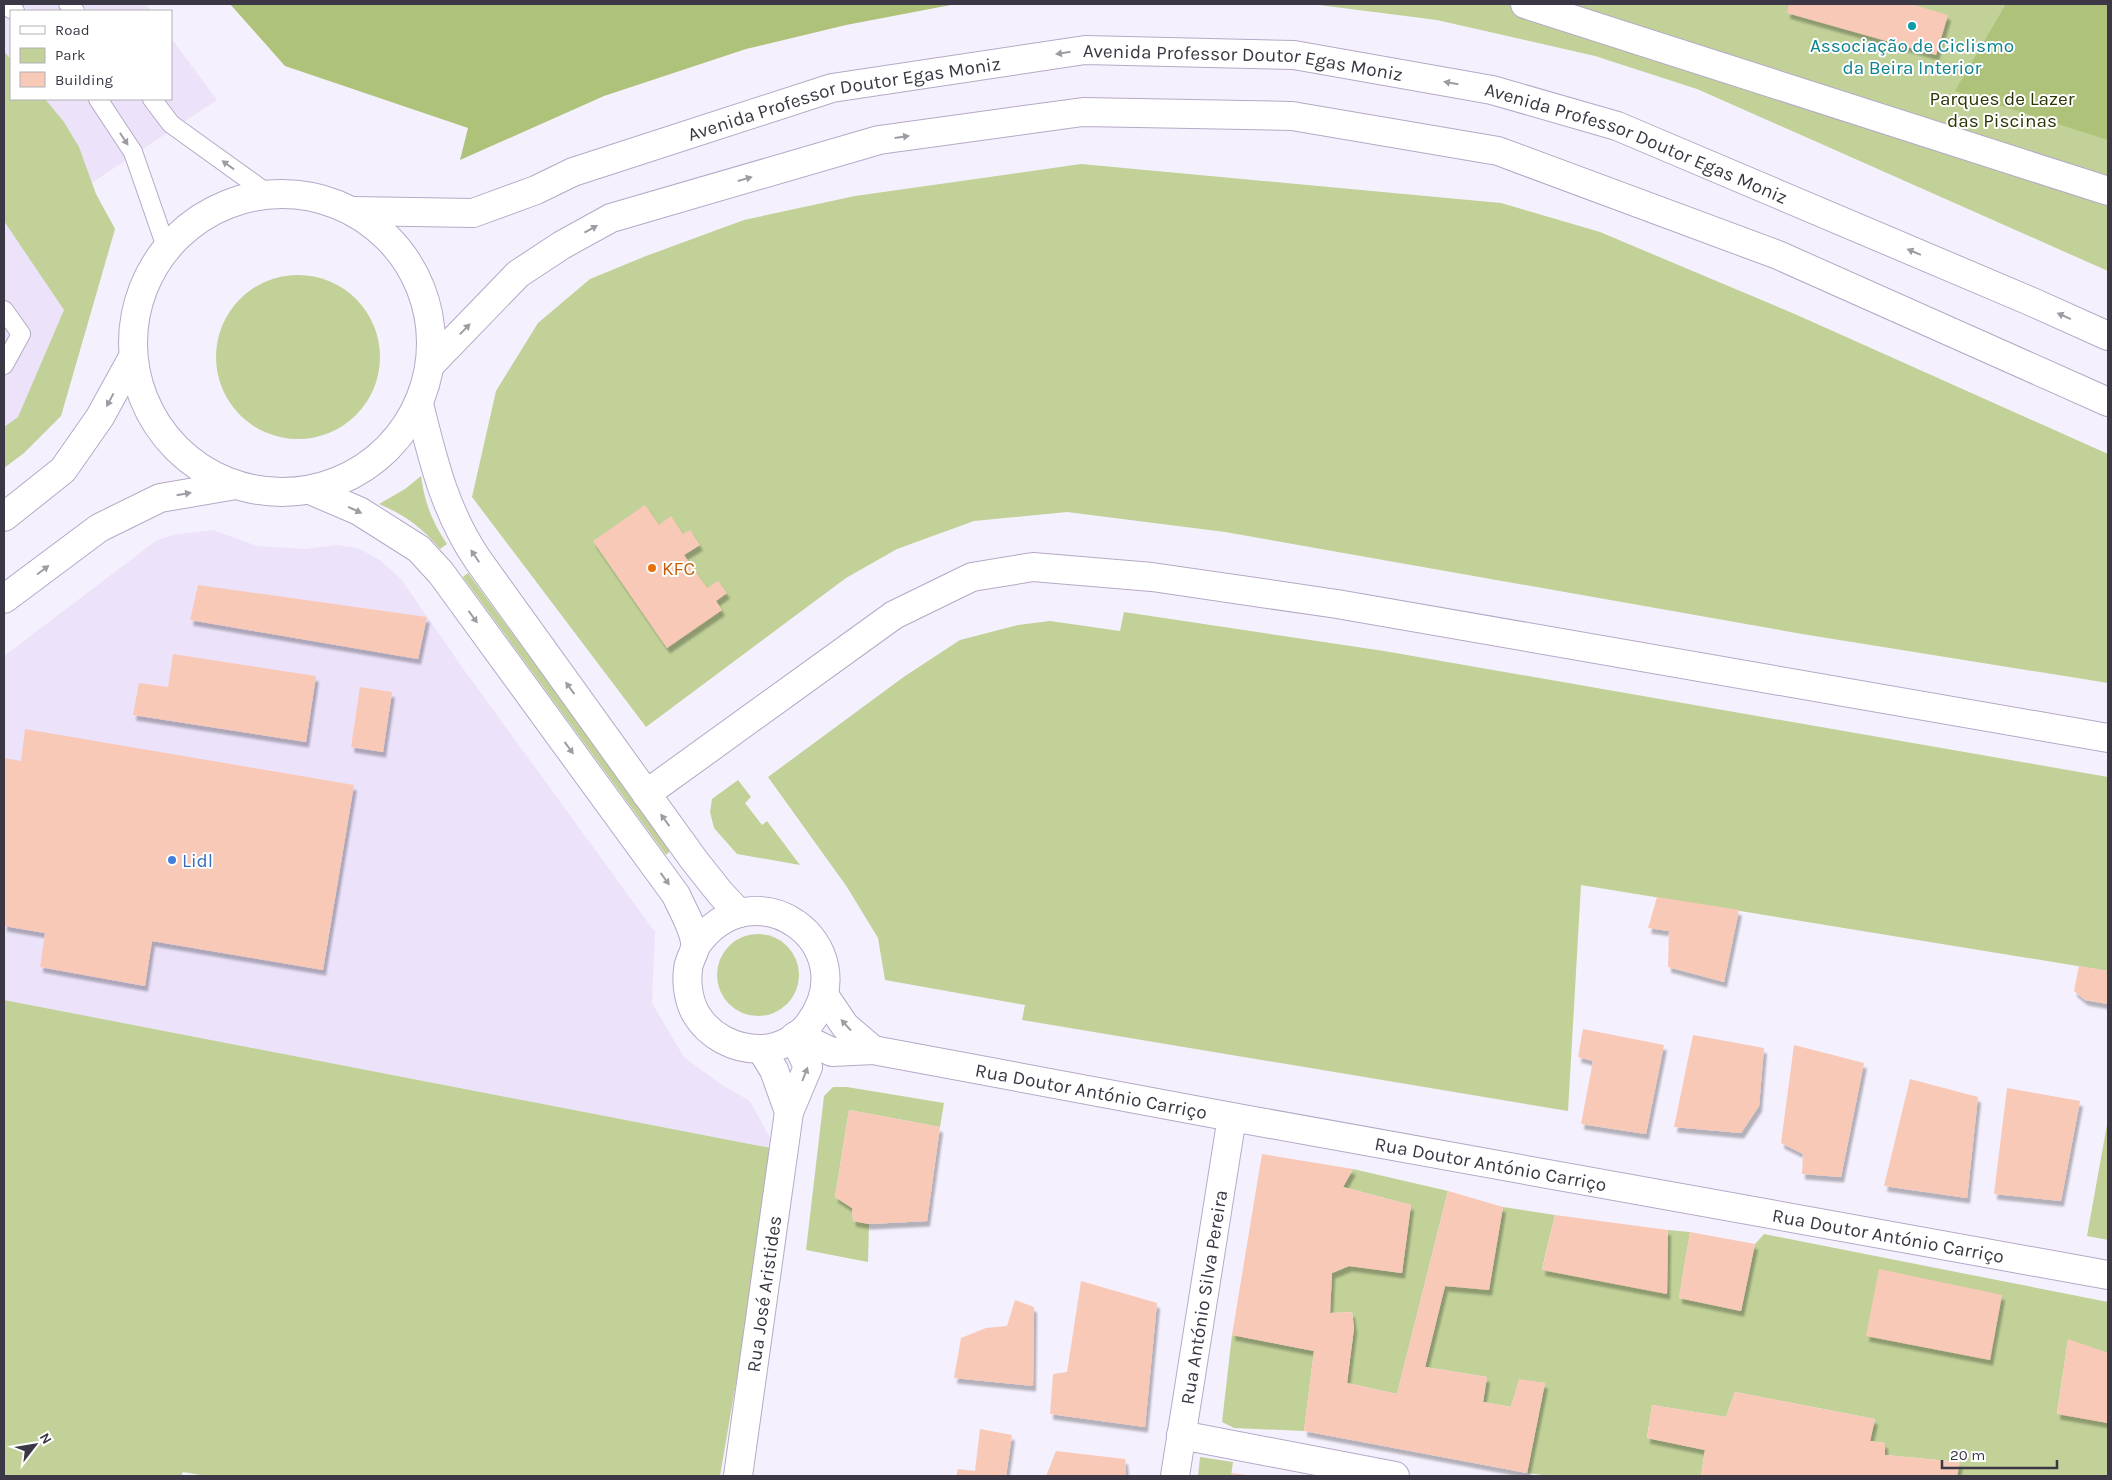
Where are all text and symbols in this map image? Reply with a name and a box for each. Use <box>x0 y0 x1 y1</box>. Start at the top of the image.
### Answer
legend <box>10 10 172 100</box>
marker: Associação de Ciclismo da Beira Interior <box>1906 20 1918 32</box>
text: Road <box>55 21 90 39</box>
place label: Associação de Ciclismo da Beira Interior <box>1810 35 2014 79</box>
street label: Avenida Professor Doutor Egas Moniz <box>1083 40 1404 86</box>
text: Park <box>55 46 85 64</box>
one-way arrow <box>1055 49 1071 57</box>
street label: Avenida Professor Doutor Egas Moniz <box>685 53 1002 146</box>
text: Building <box>55 71 113 89</box>
one-way arrow <box>1442 78 1458 86</box>
street label: Avenida Professor Doutor Egas Moniz <box>1483 79 1791 209</box>
park label: Parques de Lazer das Piscinas <box>1929 88 2075 132</box>
one-way arrow <box>120 133 129 146</box>
one-way arrow <box>894 133 910 141</box>
one-way arrow <box>221 160 235 170</box>
one-way arrow <box>738 175 753 183</box>
one-way arrow <box>584 225 598 233</box>
one-way arrow <box>1907 247 1921 255</box>
one-way arrow <box>2057 311 2071 319</box>
one-way arrow <box>459 323 471 335</box>
one-way arrow <box>105 393 114 406</box>
one-way arrow <box>177 490 193 498</box>
one-way arrow <box>347 505 362 514</box>
one-way arrow <box>470 549 480 563</box>
place label: KFC <box>662 558 695 580</box>
marker: KFC <box>646 562 658 574</box>
one-way arrow <box>36 565 50 575</box>
one-way arrow <box>468 610 478 624</box>
one-way arrow <box>565 681 575 695</box>
one-way arrow <box>564 741 574 755</box>
one-way arrow <box>660 813 670 827</box>
place label: Lidl <box>182 850 213 872</box>
marker: Lidl <box>166 854 178 866</box>
one-way arrow <box>659 873 669 886</box>
one-way arrow <box>840 1019 852 1031</box>
street label: Rua Doutor António Carriço <box>973 1059 1209 1124</box>
one-way arrow <box>801 1066 809 1081</box>
street label: Rua Doutor António Carriço <box>1373 1133 1608 1196</box>
street label: Rua António Silva Pereira <box>1176 1188 1232 1406</box>
street label: Rua Doutor António Carriço <box>1770 1205 2006 1268</box>
street label: Rua José Aristides <box>743 1214 786 1374</box>
north arrow <box>10 1420 60 1470</box>
text: N <box>36 1430 56 1447</box>
scale bar <box>1942 1438 2057 1470</box>
text: 20 m <box>1950 1446 1985 1464</box>

